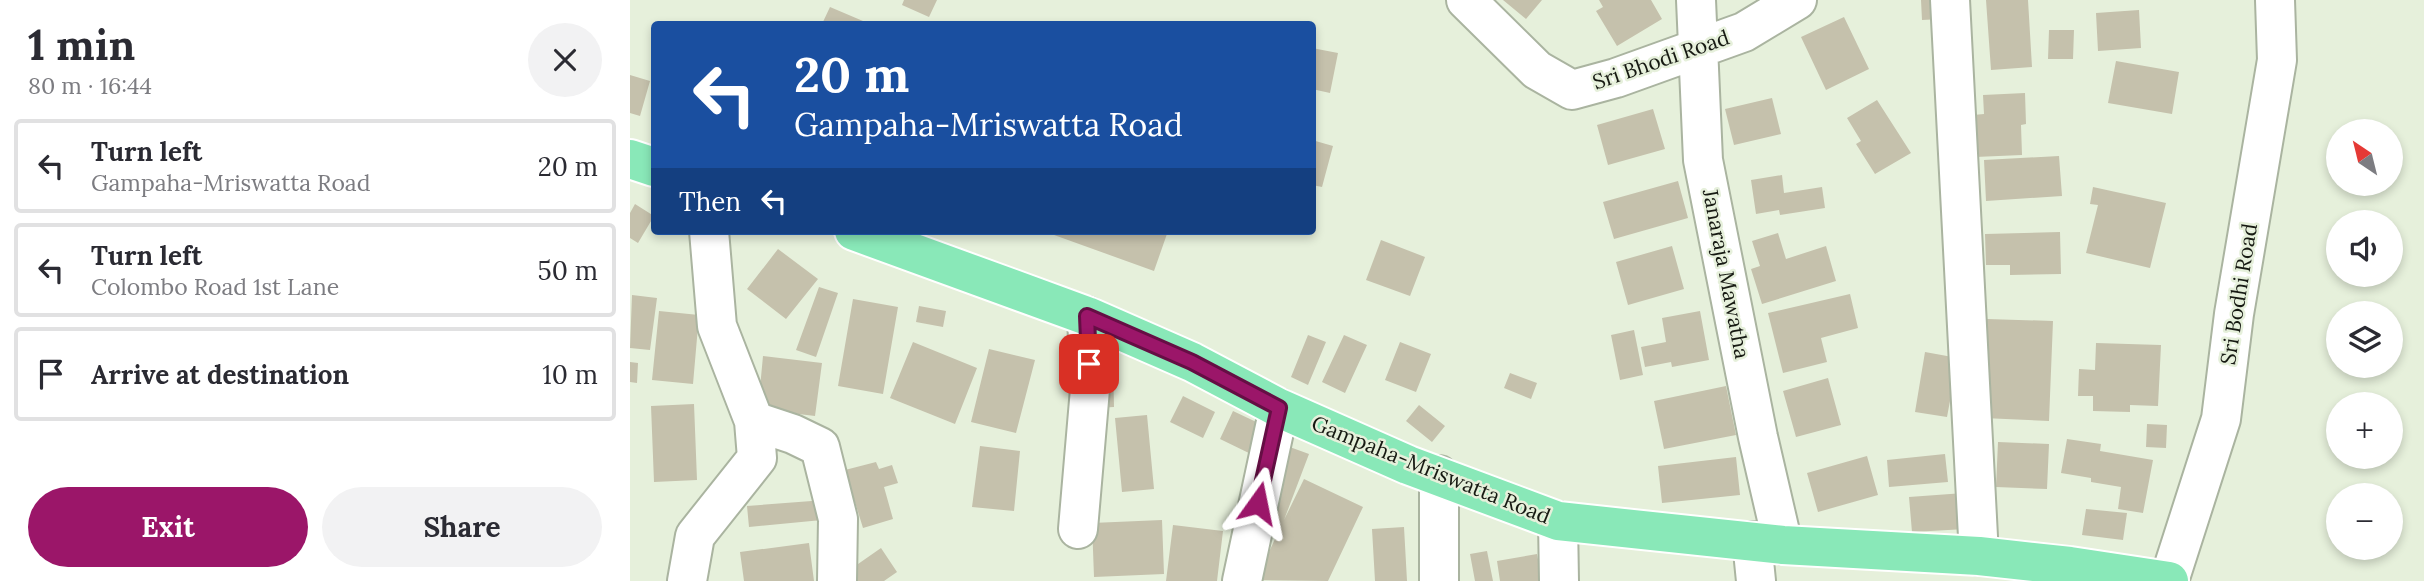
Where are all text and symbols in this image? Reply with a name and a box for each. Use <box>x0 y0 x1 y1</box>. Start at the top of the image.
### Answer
text: 1 min <box>28 18 135 72</box>
button: close <box>528 23 602 97</box>
street label: Sri Bhodi Road <box>1589 24 1733 96</box>
text: 20 m <box>794 43 909 105</box>
icon: left <box>679 49 770 140</box>
text: 80 m · 16:44 <box>28 71 152 100</box>
text: Gampaha-Mriswatta Road <box>794 104 1183 145</box>
north arrow <box>2326 119 2403 196</box>
map controls <box>2326 119 2403 560</box>
text: Turn left <box>91 135 202 168</box>
icon: left <box>32 147 70 185</box>
text: 20 m <box>538 150 598 183</box>
text: Gampaha-Mriswatta Road <box>91 168 370 197</box>
icon: left <box>755 182 793 220</box>
text: Then <box>679 185 741 218</box>
street label: Janaraja Mawatha <box>1697 186 1756 361</box>
button: sound <box>2326 210 2403 287</box>
street label: Sri Bodhi Road <box>2214 221 2263 367</box>
text: Turn left <box>91 239 202 272</box>
icon: left <box>32 251 70 289</box>
text: 50 m <box>538 254 598 287</box>
text: Colombo Road 1st Lane <box>91 272 339 301</box>
button: layers <box>2326 301 2403 378</box>
pin <box>1059 334 1119 394</box>
icon: arrive <box>1070 345 1108 383</box>
icon: arrive <box>32 355 70 393</box>
text: Arrive at destination <box>91 358 349 391</box>
text: 10 m <box>542 358 598 391</box>
button: + <box>2326 392 2403 469</box>
street label: Gampaha-Mriswatta Road <box>1308 409 1555 530</box>
position arrow <box>1221 466 1295 540</box>
button: − <box>2326 483 2403 560</box>
button: Exit <box>28 487 308 567</box>
button: Share <box>322 487 602 567</box>

